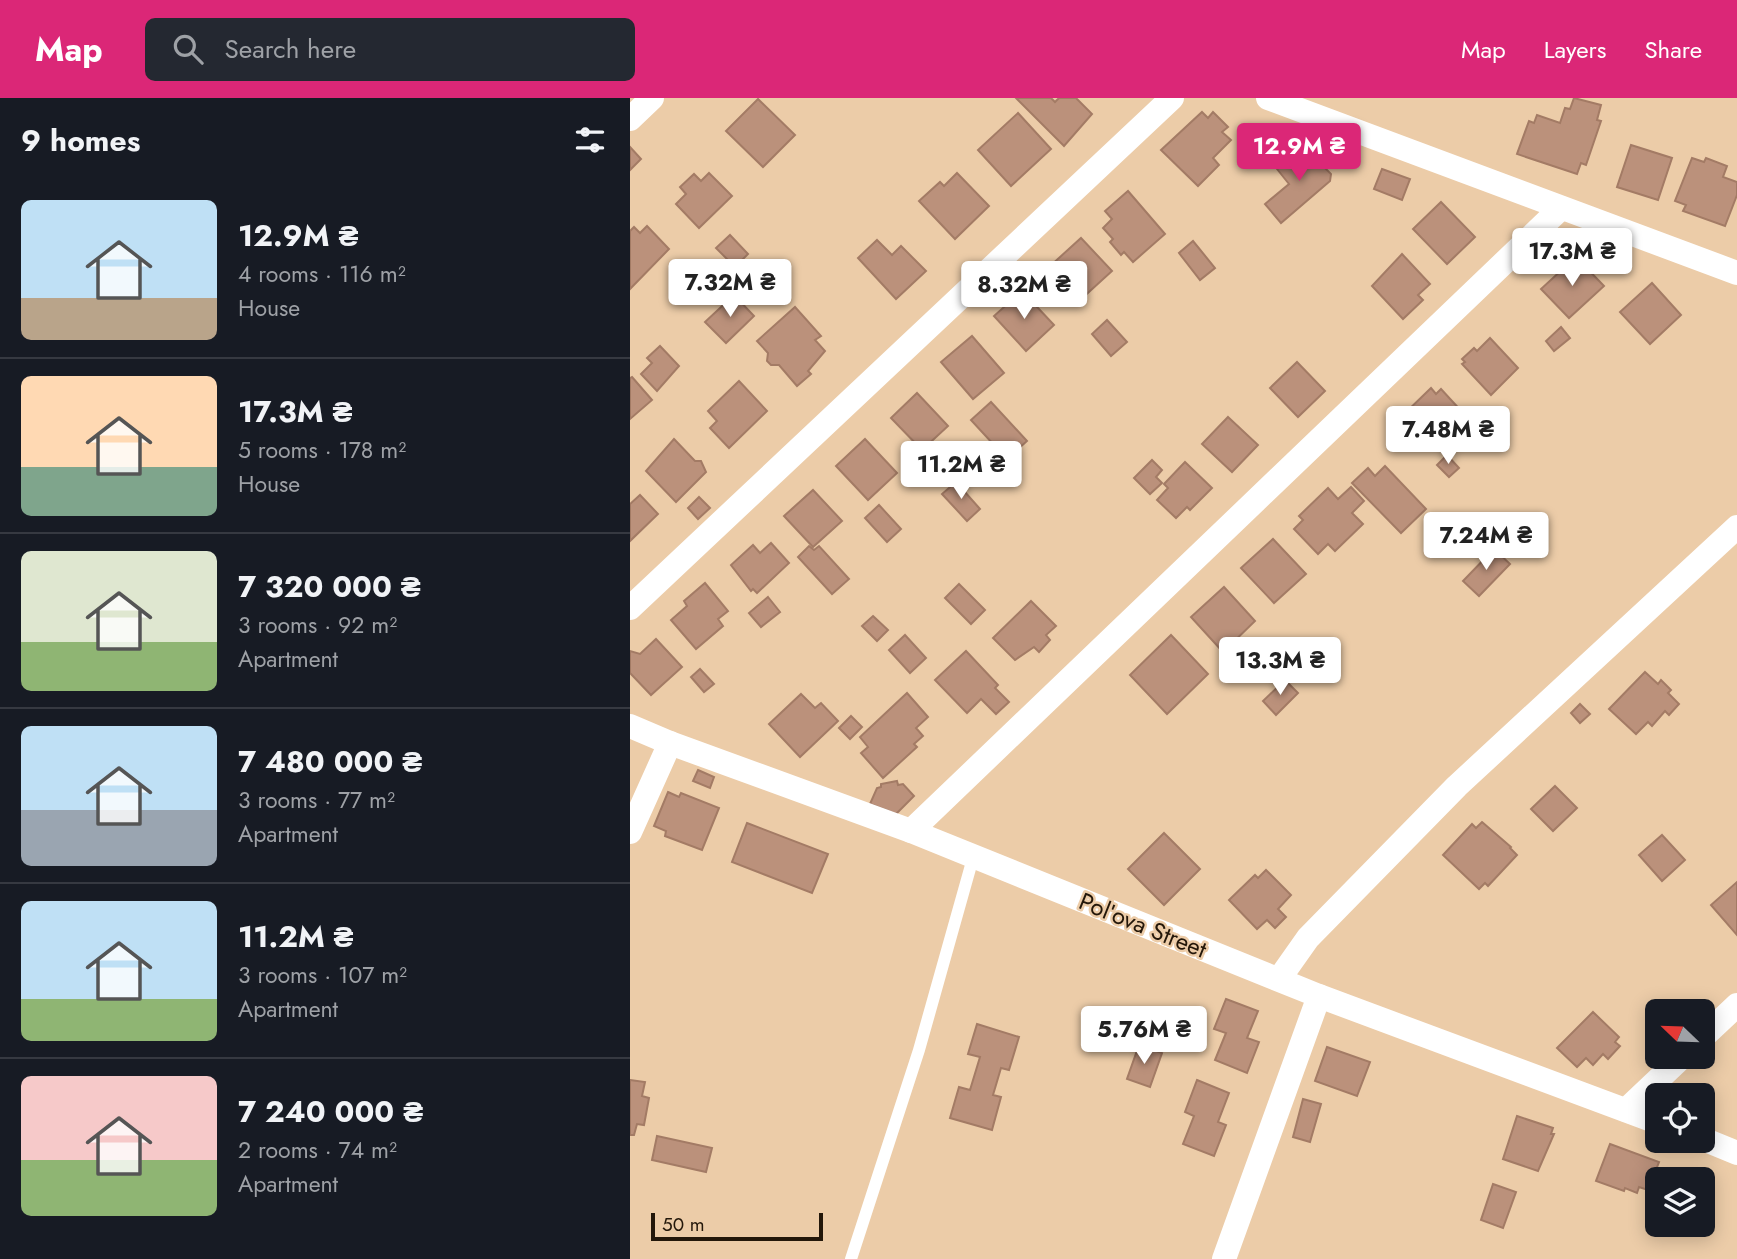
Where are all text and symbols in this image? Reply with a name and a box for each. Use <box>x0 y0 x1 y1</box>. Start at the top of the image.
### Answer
search box <box>145 18 635 81</box>
text: Map <box>35 26 103 73</box>
icon: search <box>169 30 207 68</box>
text: Search here <box>225 30 356 68</box>
text: Map <box>1461 32 1506 67</box>
text: Layers <box>1544 32 1606 67</box>
text: Share <box>1644 32 1702 67</box>
text: 9 homes <box>21 119 140 162</box>
icon: filters <box>571 121 609 159</box>
pin: 12.9M ₴ <box>1234 123 1364 183</box>
text: 12.9M ₴ <box>1253 129 1345 163</box>
text: 12.9M ₴ <box>238 214 358 257</box>
icon: home <box>77 228 161 312</box>
pin: 17.3M ₴ <box>1507 228 1637 288</box>
text: 17.3M ₴ <box>1528 234 1616 268</box>
text: 4 rooms · 116 m² <box>238 257 406 291</box>
pin: 7.32M ₴ <box>665 260 795 319</box>
pin: 8.32M ₴ <box>959 262 1089 321</box>
text: 7.32M ₴ <box>684 265 776 299</box>
text: 8.32M ₴ <box>977 267 1071 301</box>
text: House <box>238 291 300 325</box>
text: 17.3M ₴ <box>238 390 352 433</box>
icon: home <box>77 404 161 488</box>
pin: 7.48M ₴ <box>1383 406 1513 466</box>
text: 7.48M ₴ <box>1402 412 1494 446</box>
text: 5 rooms · 178 m² <box>238 433 406 467</box>
pin: 11.2M ₴ <box>896 442 1026 501</box>
text: 11.2M ₴ <box>917 447 1005 481</box>
text: House <box>238 467 300 501</box>
pin: 7.24M ₴ <box>1421 512 1551 572</box>
text: 7.24M ₴ <box>1440 518 1532 552</box>
text: 7 320 000 ₴ <box>238 565 421 608</box>
icon: home <box>77 579 161 663</box>
text: 3 rooms · 92 m² <box>238 608 397 642</box>
pin: 13.3M ₴ <box>1215 638 1345 697</box>
text: Apartment <box>238 642 338 676</box>
text: 13.3M ₴ <box>1235 643 1325 677</box>
text: 7 480 000 ₴ <box>238 740 422 783</box>
icon: home <box>77 754 161 838</box>
text: 3 rooms · 77 m² <box>238 783 395 817</box>
text: Apartment <box>238 817 338 851</box>
street label: Polʹova Street <box>1074 883 1212 967</box>
text: 11.2M ₴ <box>238 915 354 958</box>
icon: home <box>77 929 161 1013</box>
text: 3 rooms · 107 m² <box>238 958 407 992</box>
text: Apartment <box>238 992 338 1026</box>
north arrow <box>1645 999 1715 1069</box>
map controls <box>1645 999 1715 1237</box>
pin: 5.76M ₴ <box>1079 1006 1209 1066</box>
text: 5.76M ₴ <box>1097 1012 1191 1046</box>
button: locate <box>1645 1083 1715 1153</box>
text: 7 240 000 ₴ <box>238 1090 423 1133</box>
icon: home <box>77 1104 161 1188</box>
text: 2 rooms · 74 m² <box>238 1133 397 1167</box>
text: Apartment <box>238 1167 338 1201</box>
button: layers <box>1645 1167 1715 1237</box>
scale bar <box>651 1210 822 1242</box>
text: 50 m <box>662 1211 705 1238</box>

